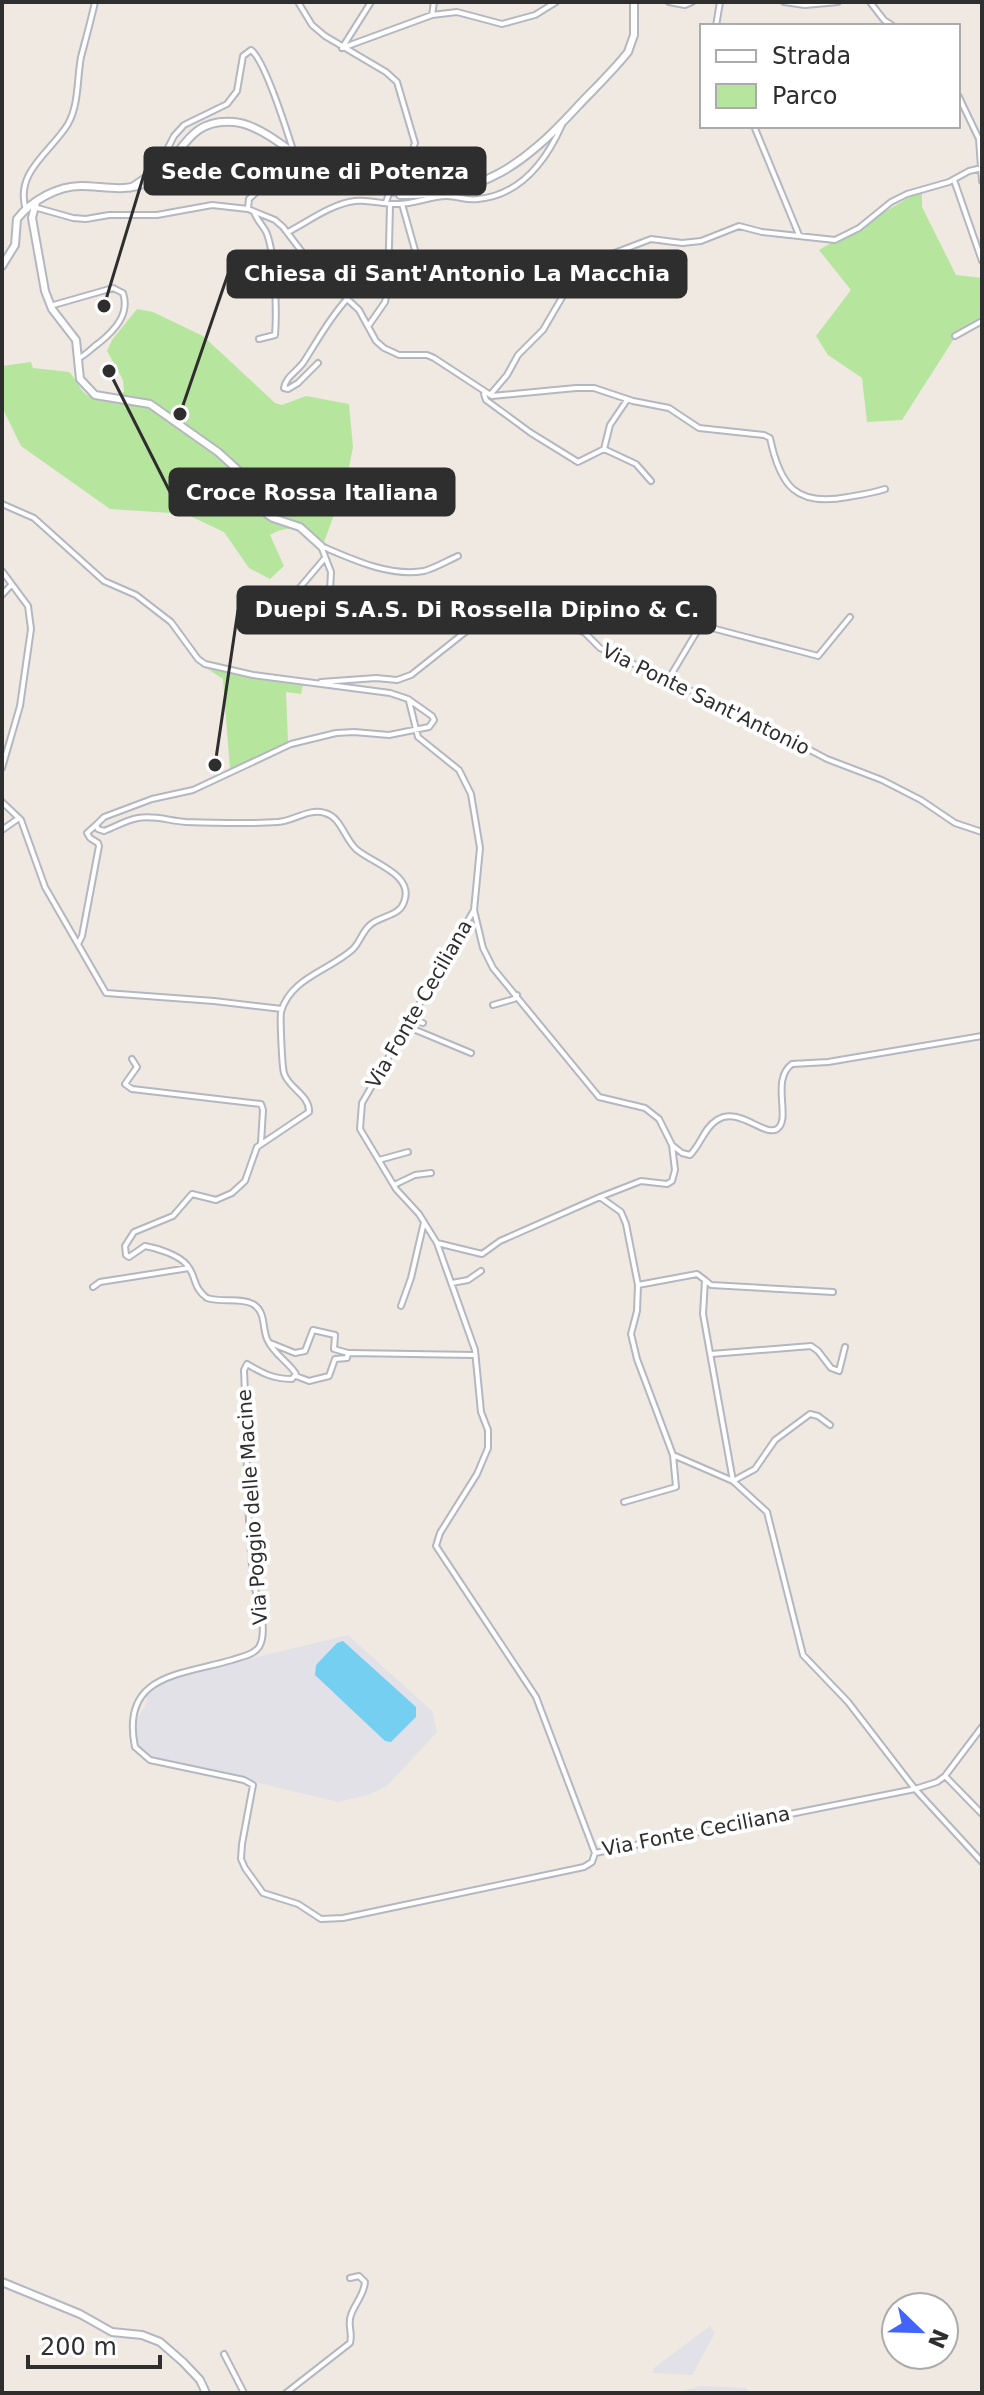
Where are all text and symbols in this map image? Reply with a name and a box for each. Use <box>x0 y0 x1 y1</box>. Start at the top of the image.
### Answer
legend <box>700 24 960 128</box>
text: Strada <box>772 42 851 70</box>
text: Parco <box>772 82 837 110</box>
callout: Sede Comune di Potenza <box>145 148 485 194</box>
text: Sede Comune di Potenza <box>161 159 469 184</box>
callout: Chiesa di Sant'Antonio La Macchia <box>228 251 686 297</box>
text: Chiesa di Sant'Antonio La Macchia <box>244 261 670 286</box>
callout: Croce Rossa Italiana <box>170 469 454 515</box>
text: Croce Rossa Italiana <box>186 480 438 505</box>
callout: Duepi S.A.S. Di Rossella Dipino & C. <box>238 587 715 633</box>
text: Duepi S.A.S. Di Rossella Dipino & C. <box>255 597 699 622</box>
street label: Via Ponte Sant'Antonio <box>598 638 814 760</box>
street label: Via Fonte Ceciliana <box>361 915 477 1093</box>
street label: Via Poggio delle Macine <box>232 1388 272 1626</box>
street label: Via Fonte Ceciliana <box>600 1801 792 1861</box>
north arrow <box>880 2291 960 2371</box>
scale bar <box>28 2319 160 2369</box>
text: N <box>923 2325 953 2352</box>
text: 200 m <box>40 2333 117 2361</box>

